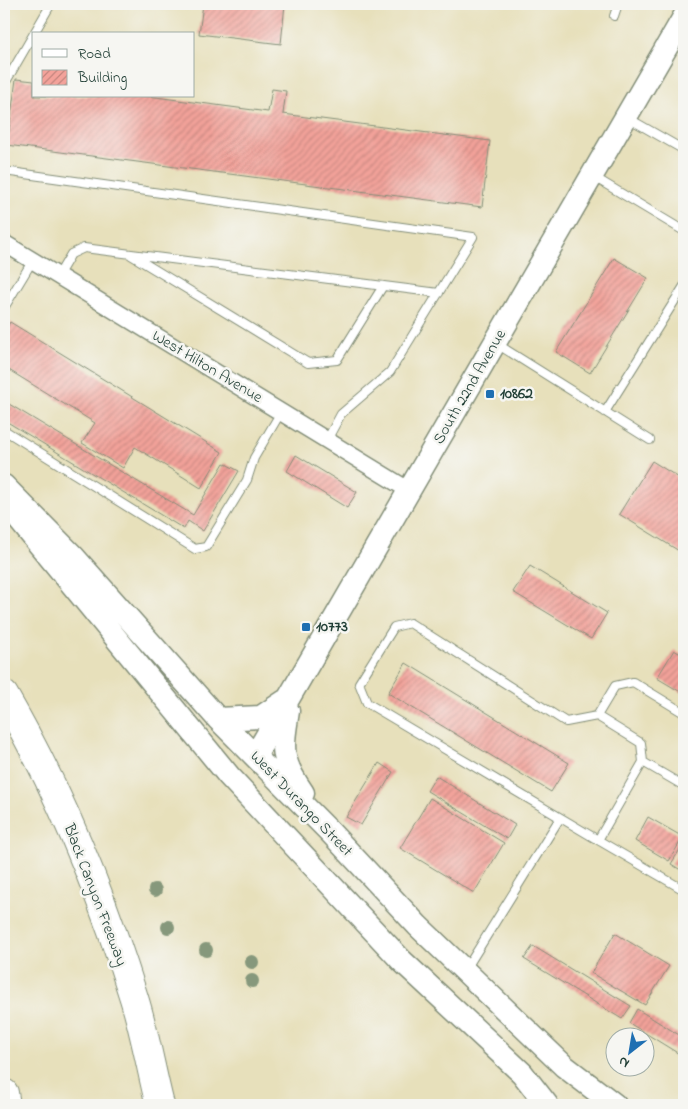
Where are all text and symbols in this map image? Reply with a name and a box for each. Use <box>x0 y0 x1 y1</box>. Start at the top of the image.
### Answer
legend <box>32 32 195 98</box>
text: Road <box>78 43 111 65</box>
text: Building <box>77 67 127 90</box>
street label: West Hilton Avenue <box>147 324 268 410</box>
street label: South 22nd Avenue <box>427 324 513 449</box>
place label: 10862 <box>500 382 533 406</box>
marker: 10862 <box>484 388 496 400</box>
place label: 10773 <box>316 615 348 639</box>
marker: 10773 <box>300 621 312 633</box>
street label: West Durango Street <box>244 746 358 863</box>
street label: Black Canyon Freeway <box>56 819 133 970</box>
north arrow <box>606 1026 656 1076</box>
text: N <box>615 1050 634 1073</box>

